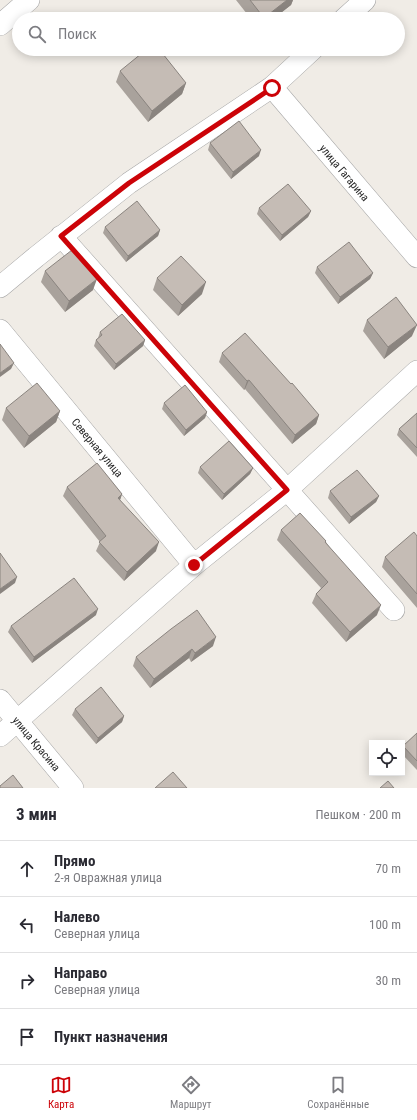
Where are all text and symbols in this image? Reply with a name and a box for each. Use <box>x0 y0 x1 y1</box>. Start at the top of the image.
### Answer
search box <box>12 12 405 56</box>
icon: search <box>26 23 48 45</box>
text: Поиск <box>58 25 97 43</box>
route start <box>263 79 281 97</box>
street label: улица Гагарина <box>317 142 371 204</box>
street label: Северная улица <box>69 416 125 480</box>
route end <box>185 556 203 574</box>
street label: улица Красина <box>9 714 63 774</box>
map controls <box>369 740 405 776</box>
button: locate <box>369 740 405 776</box>
text: 3 мин <box>16 804 57 824</box>
text: Пешком · 200 m <box>315 807 401 822</box>
text: Прямо <box>54 852 95 870</box>
icon: ahead <box>16 858 38 880</box>
text: 70 m <box>375 861 401 876</box>
text: 2-я Овражная улица <box>54 870 162 885</box>
text: Налево <box>54 908 100 926</box>
icon: left <box>16 914 38 936</box>
text: 100 m <box>369 917 401 932</box>
text: Северная улица <box>54 926 140 941</box>
text: Направо <box>54 964 107 982</box>
icon: right <box>16 970 38 992</box>
text: 30 m <box>375 973 401 988</box>
text: Северная улица <box>54 982 140 997</box>
icon: arrive <box>16 1026 38 1048</box>
text: Пункт назначения <box>54 1028 168 1046</box>
tab: Карта <box>48 1074 74 1111</box>
tab: Маршрут <box>170 1074 211 1111</box>
tab: Сохранённые <box>307 1074 369 1111</box>

